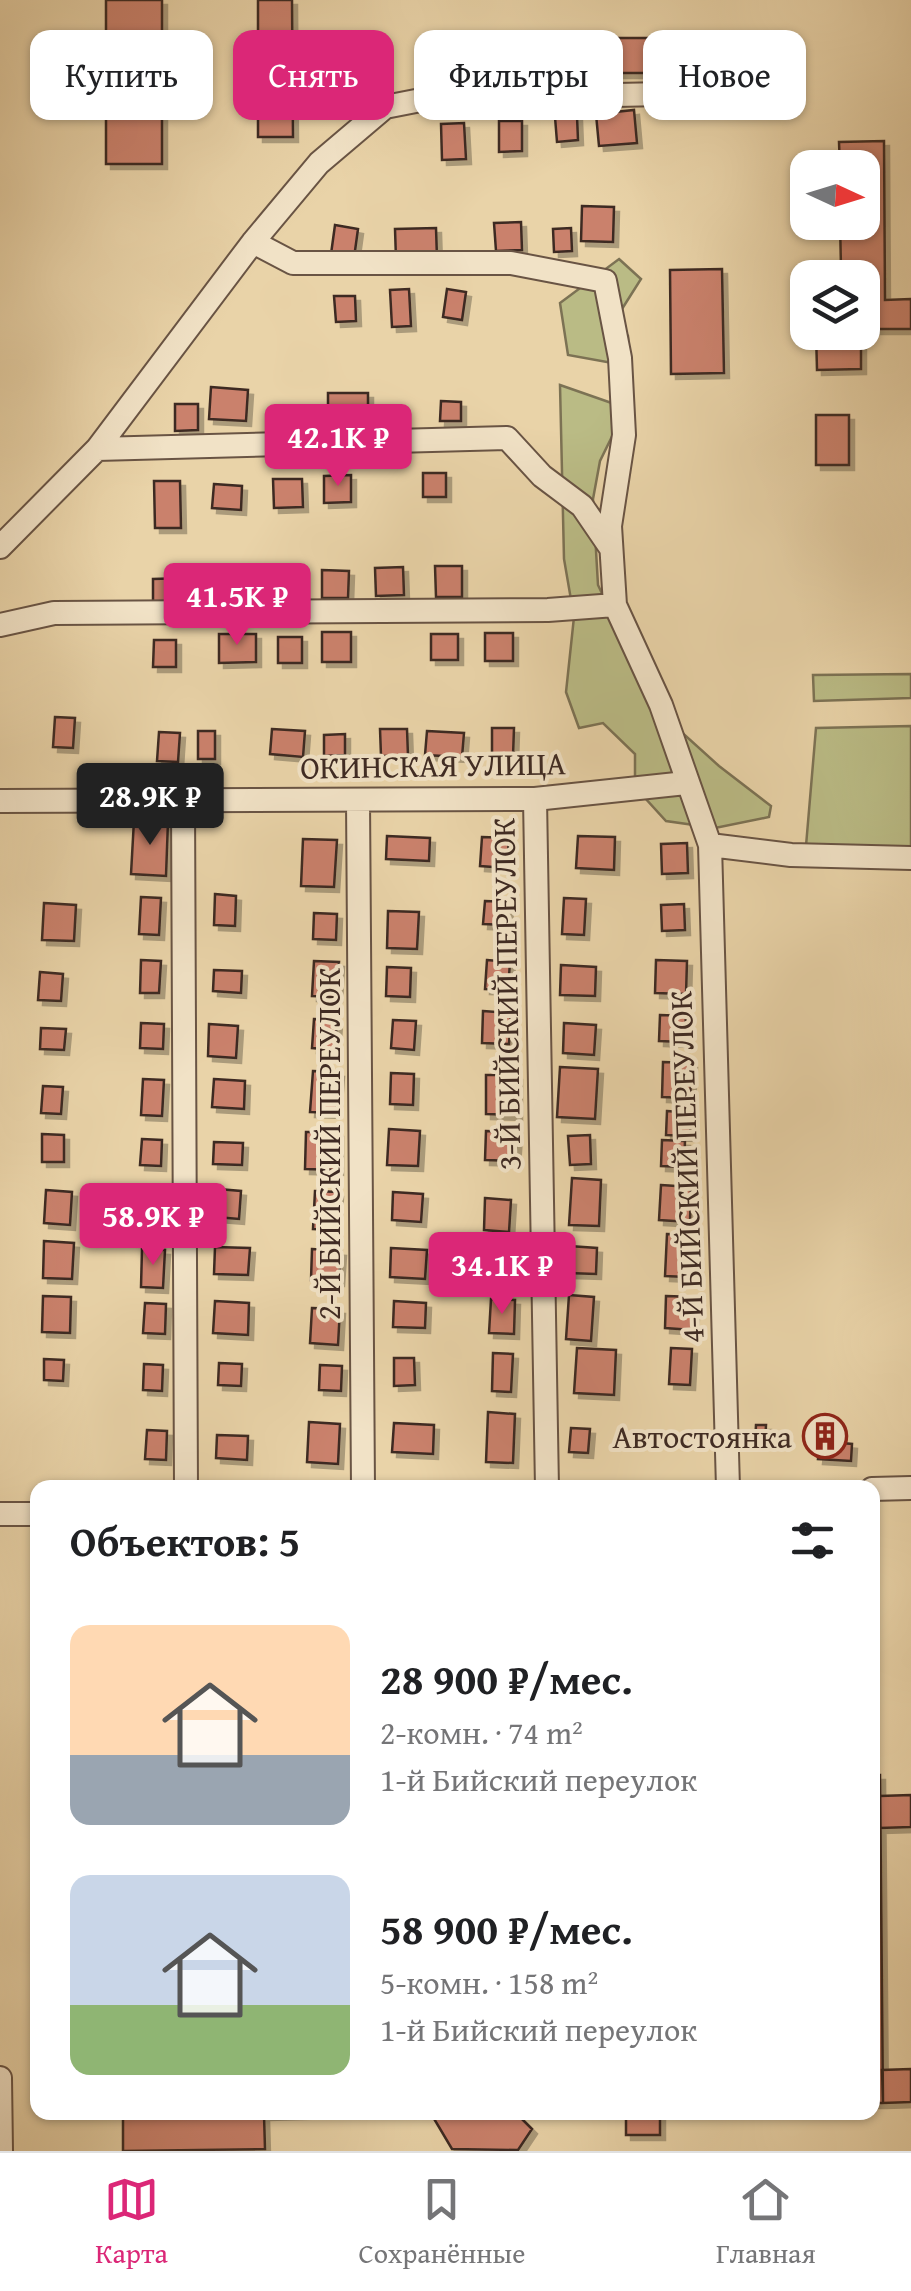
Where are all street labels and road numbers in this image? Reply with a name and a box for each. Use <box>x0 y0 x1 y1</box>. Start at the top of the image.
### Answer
street label: ОКИНСКАЯ УЛИЦА <box>300 739 567 791</box>
street label: 3-Й БИЙСКИЙ ПЕРЕУЛОК <box>479 817 533 1171</box>
street label: 2-Й БИЙСКИЙ ПЕРЕУЛОК <box>305 967 352 1320</box>
street label: 4-Й БИЙСКИЙ ПЕРЕУЛОК <box>656 990 716 1344</box>

